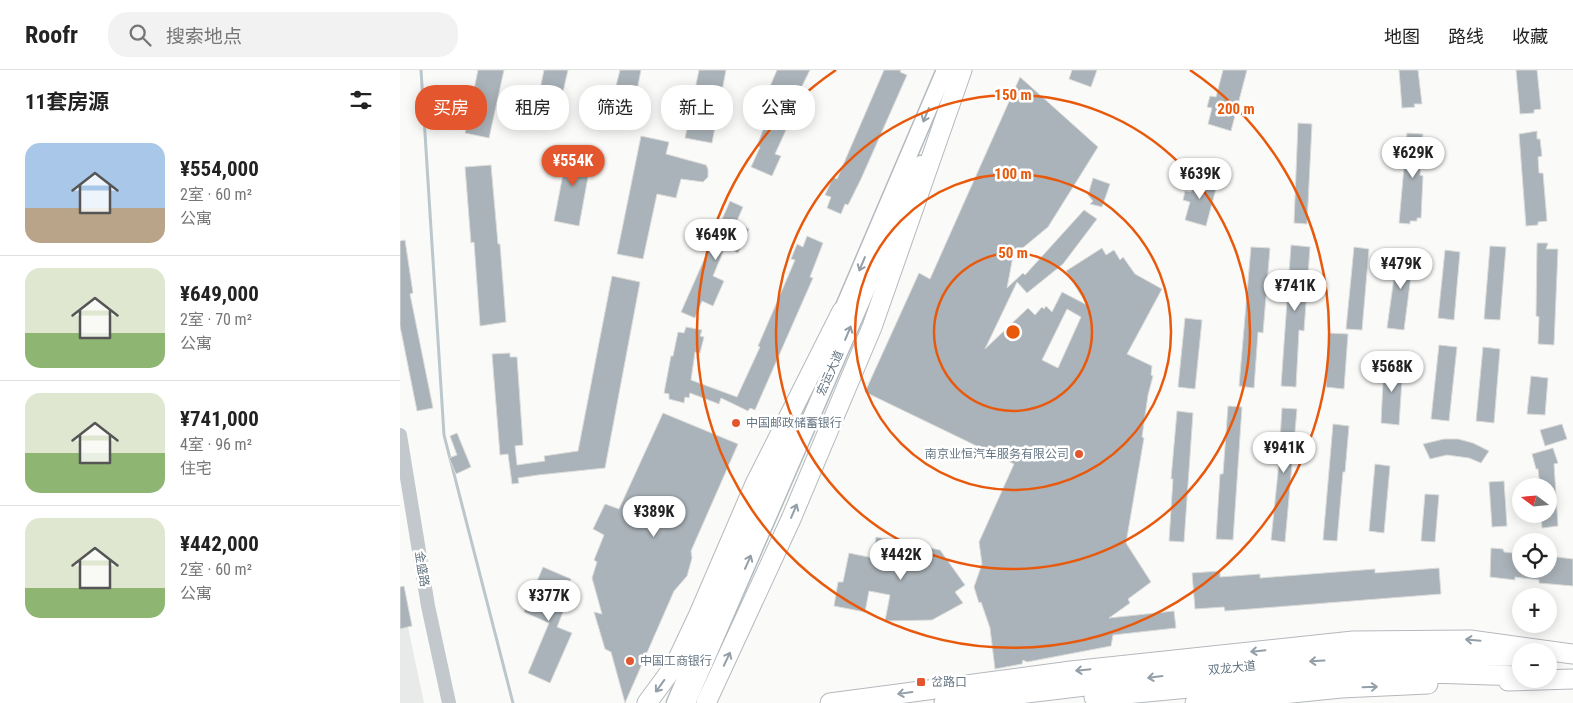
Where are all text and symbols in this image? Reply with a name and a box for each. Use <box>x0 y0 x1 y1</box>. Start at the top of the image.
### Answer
search box <box>108 12 458 57</box>
text: Roofr <box>25 21 78 49</box>
icon: search <box>126 21 154 49</box>
text: 搜索地点 <box>166 25 242 48</box>
text: 地图 <box>1384 26 1420 47</box>
text: 路线 <box>1448 26 1484 47</box>
text: 收藏 <box>1512 26 1548 47</box>
chip: 买房 <box>415 85 487 130</box>
chip: 租房 <box>497 85 569 130</box>
chip: 筛选 <box>579 85 651 130</box>
chip: 新上 <box>661 85 733 130</box>
chip: 公寓 <box>743 85 815 130</box>
icon: filters <box>347 86 375 114</box>
text: 150 m <box>994 86 1032 104</box>
text: 11套房源 <box>25 90 109 114</box>
text: 200 m <box>1217 100 1255 118</box>
one-way arrow <box>920 107 930 122</box>
pin: ¥629K <box>1378 136 1448 179</box>
text: ¥629K <box>1393 143 1433 162</box>
pin: ¥554K <box>538 144 608 187</box>
text: ¥554K <box>553 151 593 170</box>
text: ¥554,000 <box>180 157 259 181</box>
pin: ¥639K <box>1165 158 1235 200</box>
icon: home <box>65 163 125 223</box>
text: ¥639K <box>1180 164 1220 183</box>
text: 100 m <box>994 165 1032 183</box>
text: 2室 · 60 m² <box>180 185 252 204</box>
text: 公寓 <box>180 209 212 228</box>
pin: ¥649K <box>681 218 751 261</box>
text: ¥649K <box>696 225 736 244</box>
text: 50 m <box>998 244 1028 262</box>
pin: ¥479K <box>1366 248 1436 290</box>
text: ¥479K <box>1381 254 1421 273</box>
one-way arrow <box>857 256 866 271</box>
pin: ¥741K <box>1260 270 1330 312</box>
text: ¥741K <box>1275 276 1315 295</box>
text: ¥649,000 <box>180 282 259 306</box>
icon: home <box>65 288 125 348</box>
text: 2室 · 70 m² <box>180 310 252 329</box>
centre of rings <box>1004 323 1022 341</box>
one-way arrow <box>843 326 853 341</box>
text: 公寓 <box>180 334 212 353</box>
street label: 宏运大道 <box>814 348 846 398</box>
pin: ¥568K <box>1357 350 1427 393</box>
text: ¥568K <box>1372 357 1412 376</box>
text: ¥741,000 <box>180 407 259 431</box>
icon: home <box>65 413 125 473</box>
place label: 中国邮政储蓄银行 <box>746 416 842 430</box>
marker: 中国邮政储蓄银行 <box>730 417 742 429</box>
pin: ¥941K <box>1249 432 1319 474</box>
text: 4室 · 96 m² <box>180 435 252 454</box>
text: ¥941K <box>1264 438 1304 457</box>
place label: 南京业恒汽车服务有限公司 <box>925 447 1069 461</box>
marker: 南京业恒汽车服务有限公司 <box>1073 448 1085 460</box>
text: 住宅 <box>180 459 212 478</box>
north arrow <box>1512 478 1558 522</box>
map controls <box>1512 478 1557 688</box>
pin: ¥389K <box>619 496 689 538</box>
text: ¥389K <box>634 502 674 521</box>
one-way arrow <box>790 504 800 519</box>
text: ¥442,000 <box>180 532 259 556</box>
button: locate <box>1512 533 1557 578</box>
icon: home <box>65 538 125 598</box>
pin: ¥442K <box>866 538 936 581</box>
text: ¥442K <box>881 545 921 564</box>
street label: 金盛路 <box>412 550 432 588</box>
one-way arrow <box>744 555 753 570</box>
text: 2室 · 60 m² <box>180 560 252 579</box>
pin: ¥377K <box>514 580 584 622</box>
text: 公寓 <box>180 584 212 603</box>
text: ¥377K <box>529 586 569 605</box>
button: + <box>1512 588 1557 633</box>
one-way arrow <box>1465 636 1481 645</box>
button: − <box>1512 643 1557 688</box>
one-way arrow <box>1251 646 1267 656</box>
one-way arrow <box>723 652 733 667</box>
place label: 中国工商银行 <box>640 654 712 668</box>
marker: 中国工商银行 <box>624 655 636 667</box>
one-way arrow <box>1309 656 1325 665</box>
street label: 双龙大道 <box>1207 659 1257 677</box>
one-way arrow <box>1075 665 1091 674</box>
one-way arrow <box>1148 672 1164 682</box>
place label: 岔路口 <box>931 675 967 689</box>
marker: 岔路口 <box>915 676 927 688</box>
one-way arrow <box>655 679 665 693</box>
one-way arrow <box>1361 682 1377 691</box>
one-way arrow <box>897 688 913 698</box>

